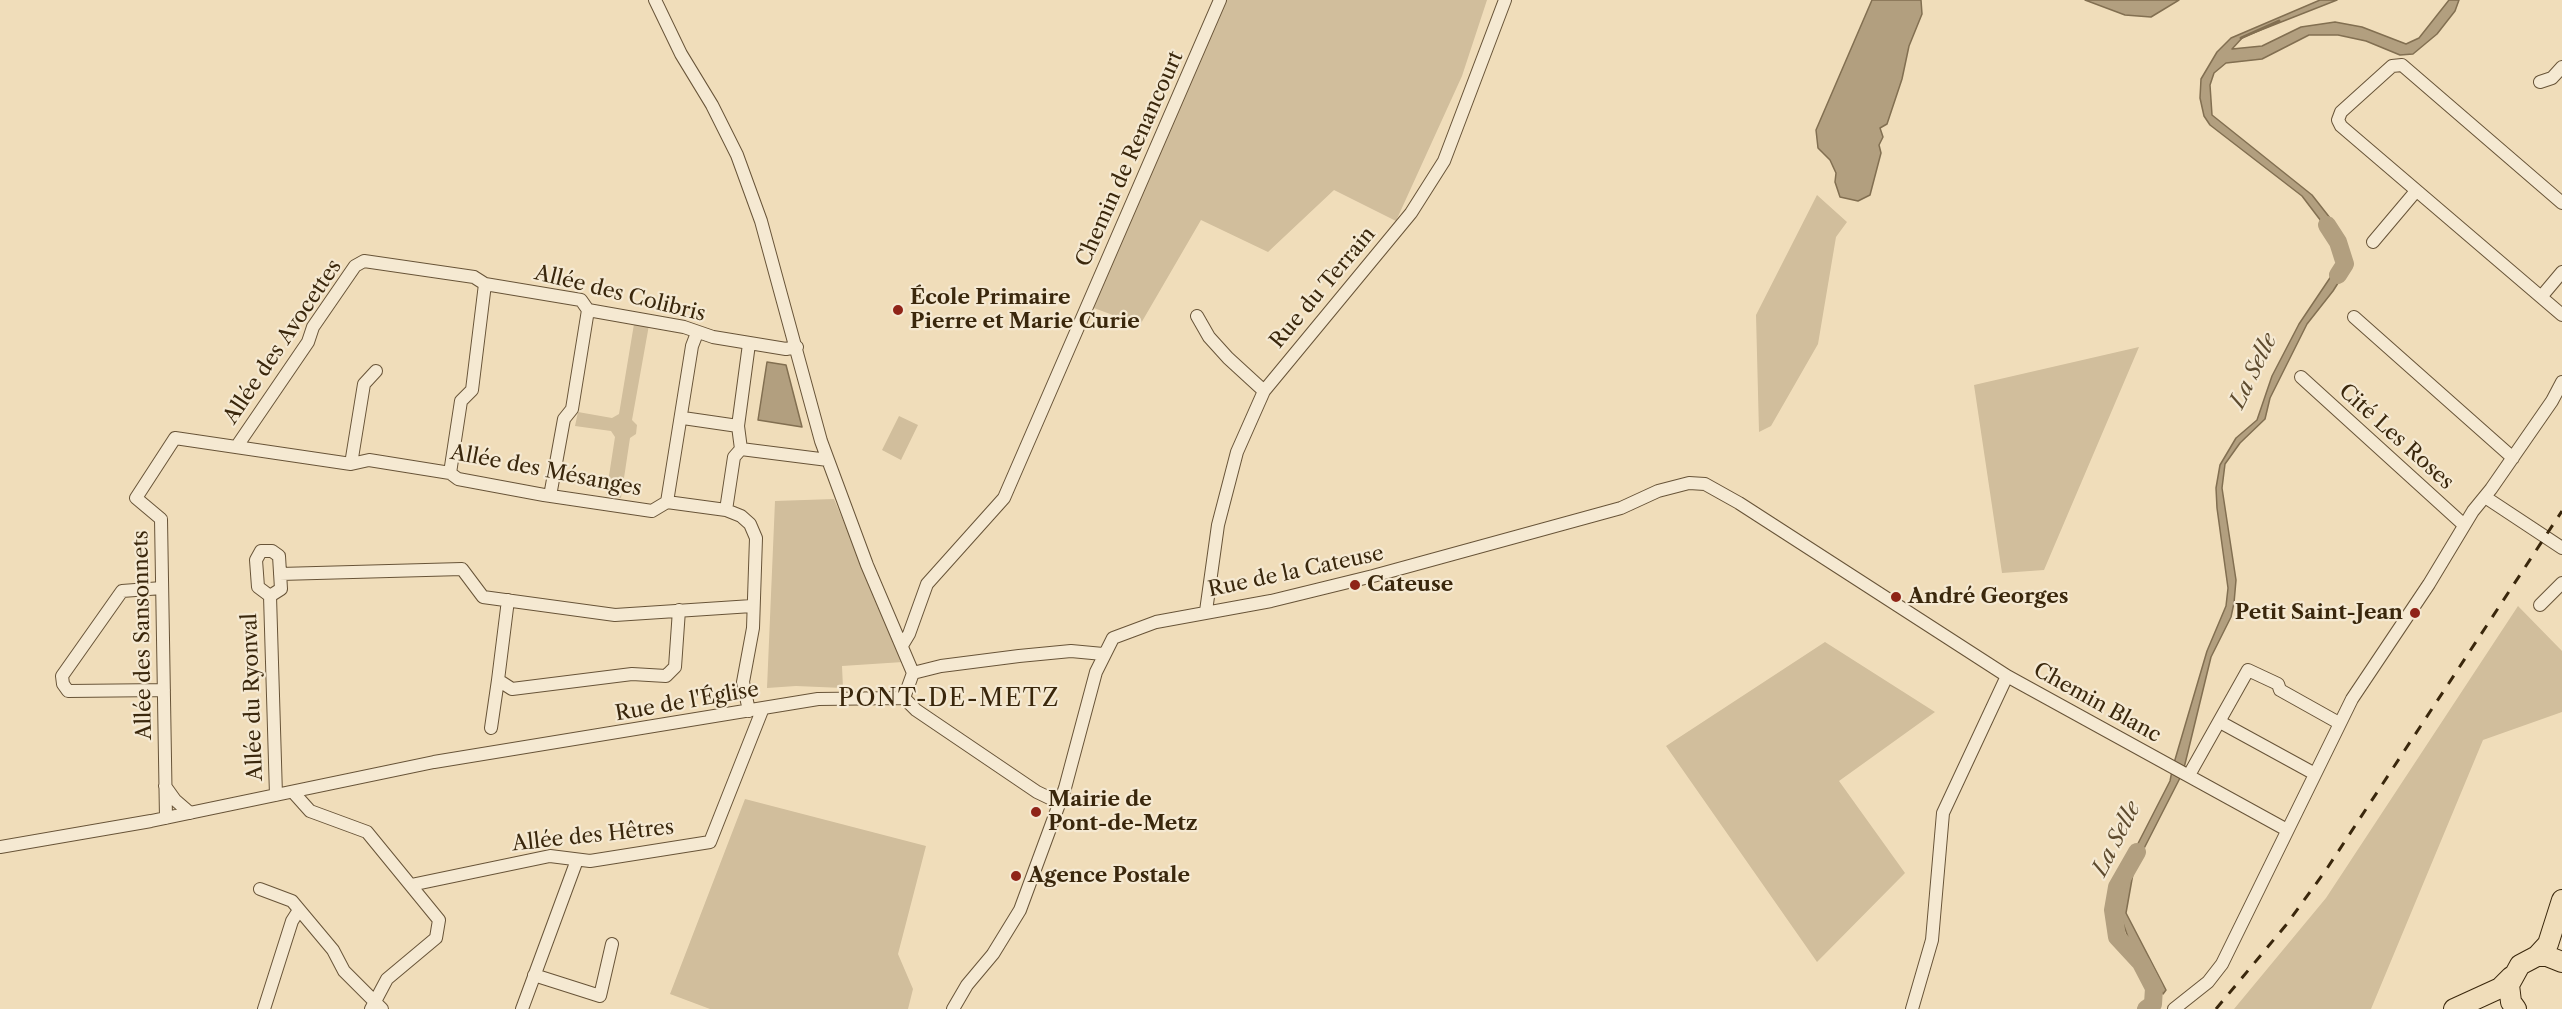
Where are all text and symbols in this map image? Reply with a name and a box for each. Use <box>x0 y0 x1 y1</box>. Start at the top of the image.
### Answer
street label: Chemin de Renancourt <box>1071 47 1189 271</box>
street label: Rue du Terrain <box>1265 222 1381 354</box>
street label: Allée des Avocettes <box>219 255 347 429</box>
street label: Allée des Colibris <box>532 261 708 327</box>
place label: École Primaire Pierre et Marie Curie <box>910 285 1140 335</box>
marker: École Primaire Pierre et Marie Curie <box>891 303 905 317</box>
water label: La Selle <box>2225 329 2283 413</box>
street label: Cité Les Roses <box>2333 379 2459 495</box>
street label: Allée des Mésanges <box>448 440 644 502</box>
street label: Allée des Sansonnets <box>129 530 157 740</box>
street label: Rue de la Cateuse <box>1206 541 1386 603</box>
place label: Cateuse <box>1367 572 1453 598</box>
marker: Cateuse <box>1348 578 1362 592</box>
place label: André Georges <box>1908 584 2069 610</box>
marker: André Georges <box>1889 590 1903 604</box>
place label: Petit Saint-Jean <box>2235 600 2403 626</box>
marker: Petit Saint-Jean <box>2408 606 2422 620</box>
street label: Allée du Ryonval <box>237 613 269 781</box>
street label: Chemin Blanc <box>2029 658 2165 748</box>
street label: Rue de l'Église <box>613 677 761 727</box>
district label: PONT-DE-METZ <box>838 685 1060 713</box>
place label: Mairie de Pont-de-Metz <box>1048 787 1198 837</box>
water label: La Selle <box>2087 797 2147 881</box>
marker: Mairie de Pont-de-Metz <box>1029 805 1043 819</box>
street label: Allée des Hêtres <box>511 815 675 857</box>
place label: Agence Postale <box>1028 863 1190 889</box>
marker: Agence Postale <box>1009 869 1023 883</box>

